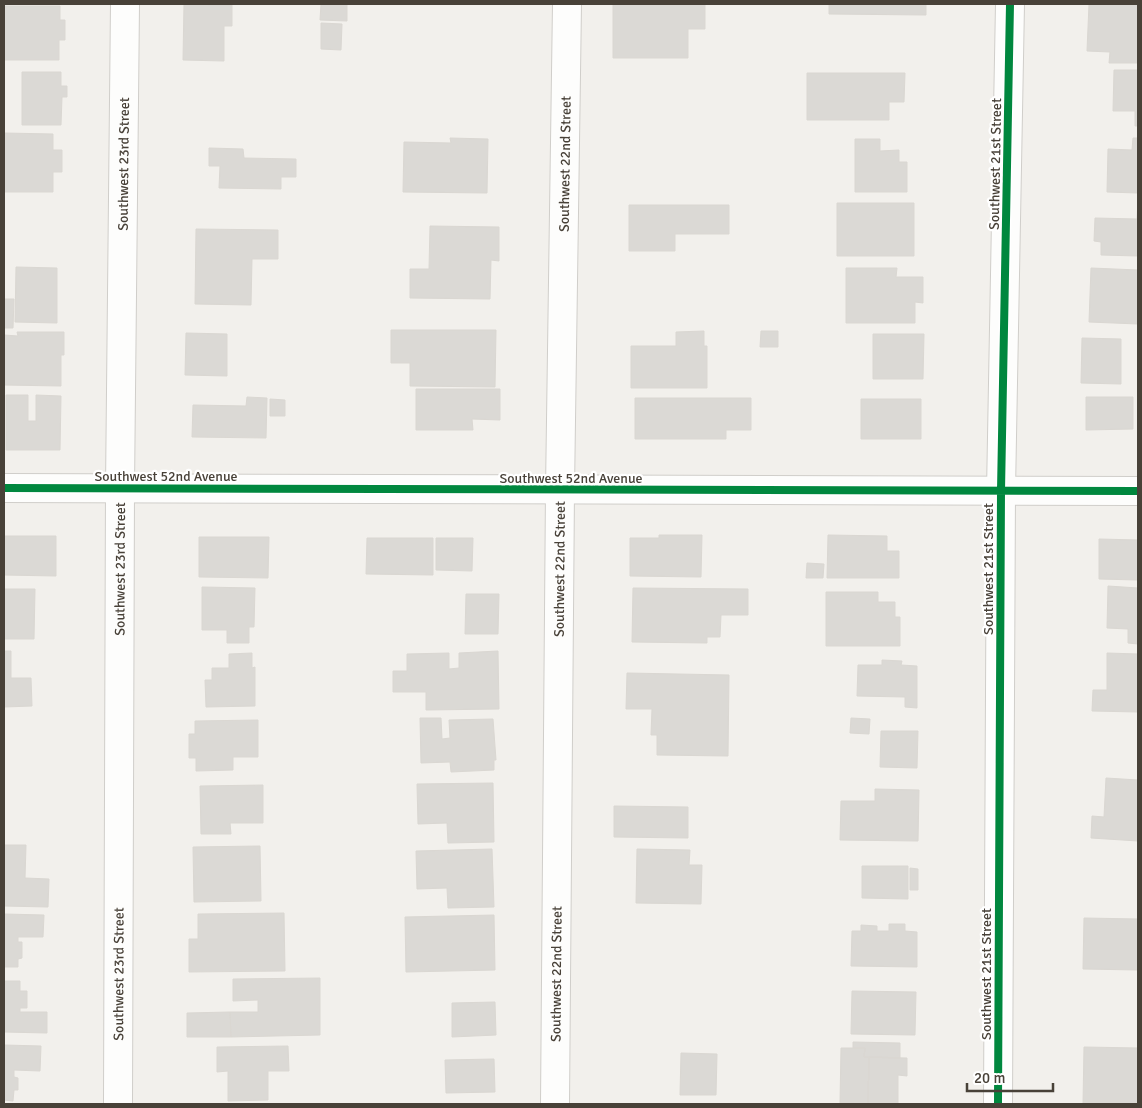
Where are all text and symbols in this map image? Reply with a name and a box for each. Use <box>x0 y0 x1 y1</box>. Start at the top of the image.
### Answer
street label: Southwest 22nd Street <box>556 96 575 232</box>
street label: Southwest 23rd Street <box>115 97 133 231</box>
street label: Southwest 21st Street <box>986 98 1005 230</box>
street label: Southwest 52nd Avenue <box>94 468 238 485</box>
street label: Southwest 52nd Avenue <box>499 470 643 487</box>
street label: Southwest 22nd Street <box>551 501 569 637</box>
street label: Southwest 23rd Street <box>112 502 129 636</box>
street label: Southwest 21st Street <box>980 503 997 635</box>
street label: Southwest 22nd Street <box>548 906 566 1042</box>
street label: Southwest 23rd Street <box>110 907 128 1041</box>
street label: Southwest 21st Street <box>978 908 995 1040</box>
scale bar <box>967 1060 1053 1092</box>
text: 20 m <box>974 1069 1005 1087</box>

